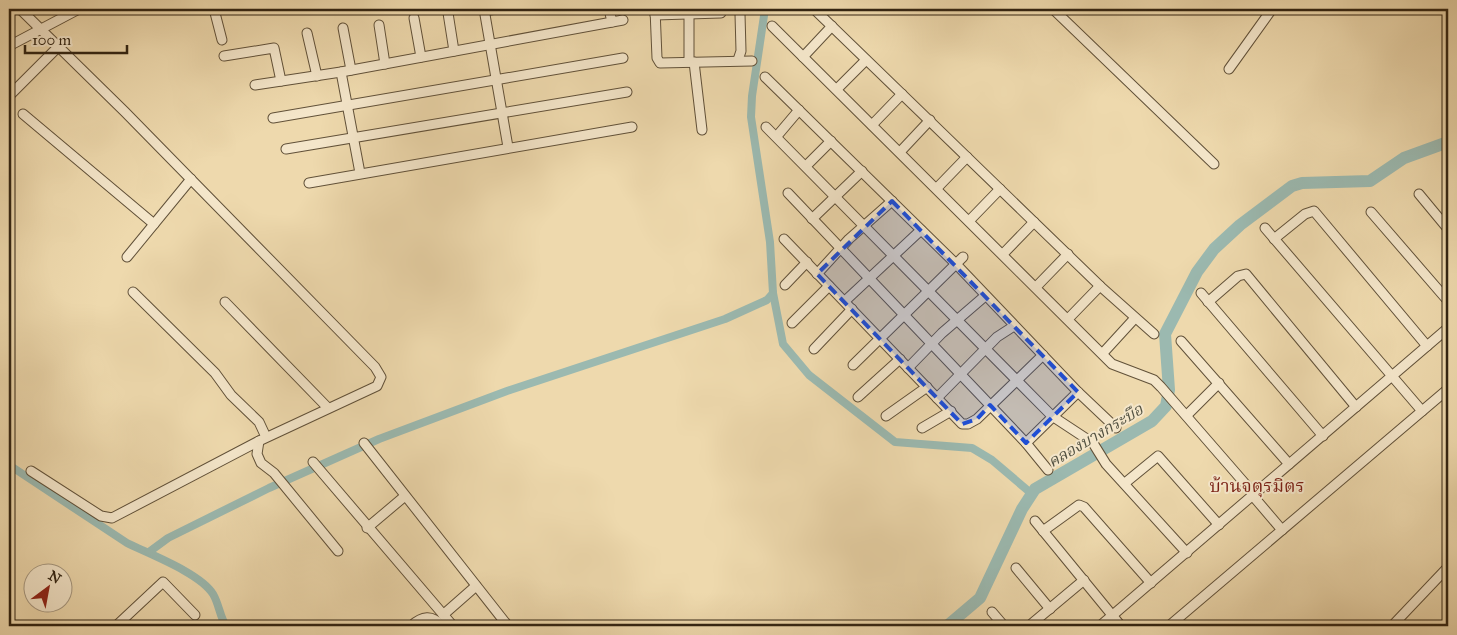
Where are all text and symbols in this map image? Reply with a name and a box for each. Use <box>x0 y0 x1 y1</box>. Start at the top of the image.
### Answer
scale bar <box>25 22 128 54</box>
text: 100 m <box>32 31 72 49</box>
water label: คลองบางกระบือ <box>1044 399 1147 471</box>
district label: บ้านจตุรมิตร <box>1210 475 1305 498</box>
north arrow <box>22 562 72 612</box>
text: N <box>45 567 64 588</box>

